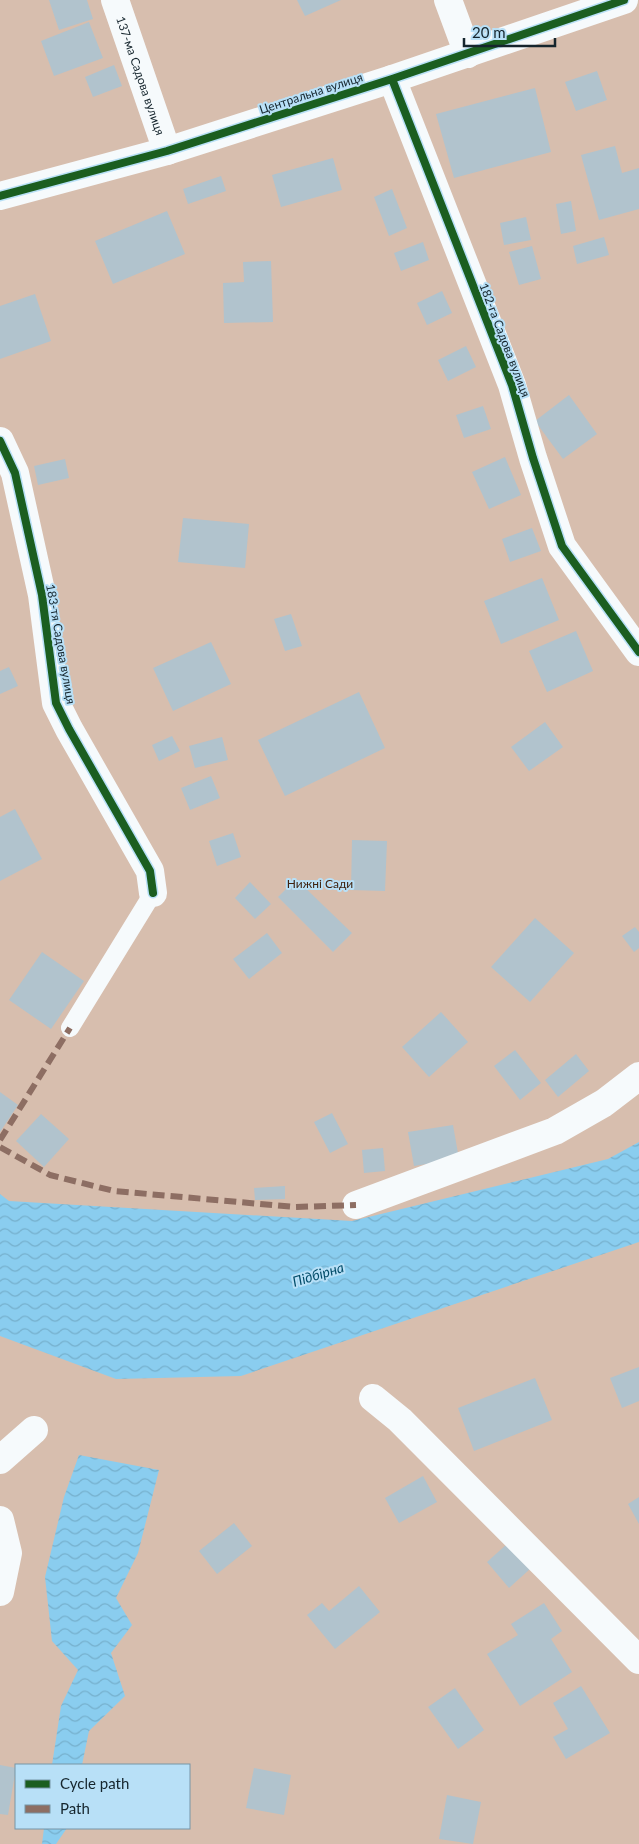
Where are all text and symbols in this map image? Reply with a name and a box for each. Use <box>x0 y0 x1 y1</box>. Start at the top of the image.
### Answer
street label: 137-ма Садова вулиця <box>114 14 168 137</box>
scale bar <box>464 15 555 47</box>
text: 20 m <box>472 23 506 41</box>
street label: Центральна вулиця <box>257 69 365 117</box>
street label: 182-га Садова вулиця <box>476 281 534 399</box>
street label: 183-тя Садова вулиця <box>43 583 79 705</box>
park label: Нижні Сади <box>287 876 353 891</box>
water label: Підбірна <box>290 1258 346 1290</box>
legend <box>15 1764 190 1829</box>
text: Cycle path <box>60 1774 129 1792</box>
text: Path <box>60 1799 90 1817</box>

